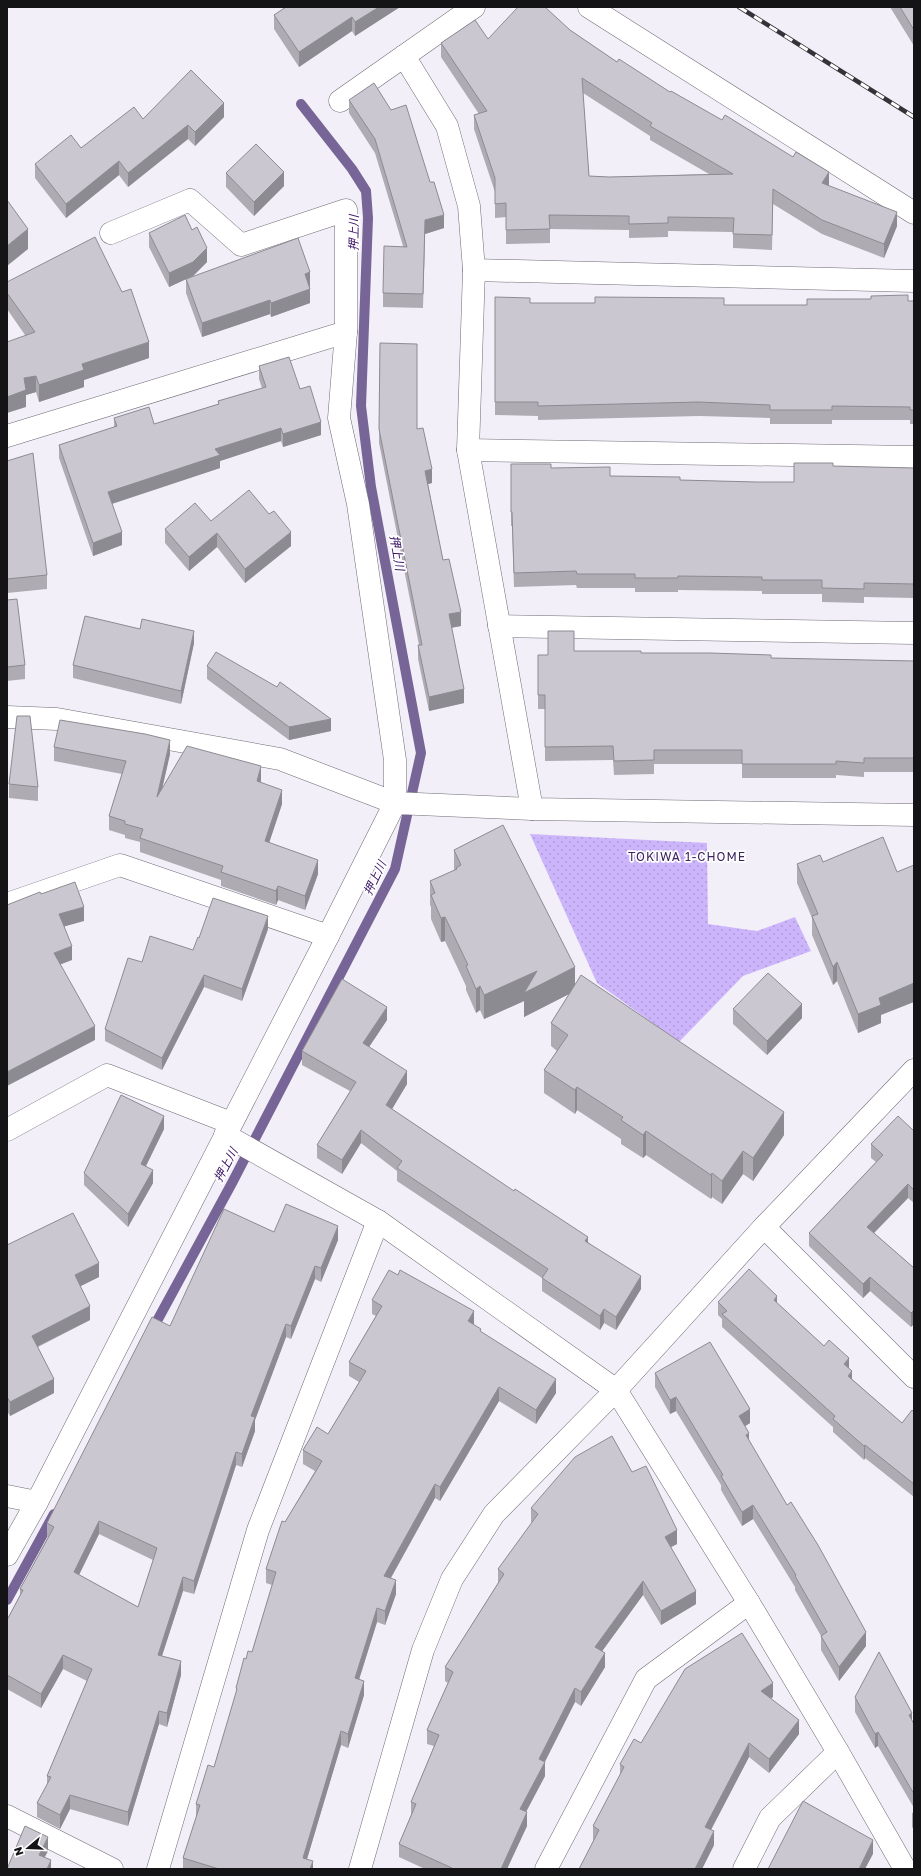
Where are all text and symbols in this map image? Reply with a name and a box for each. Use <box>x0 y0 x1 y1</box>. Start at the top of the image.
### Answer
water label: 押上川 <box>346 213 361 251</box>
water label: 押上川 <box>387 534 408 574</box>
district label: TOKIWA 1-CHOME <box>628 849 746 864</box>
water label: 押上川 <box>360 856 390 897</box>
water label: 押上川 <box>210 1144 242 1184</box>
north arrow <box>8 1828 48 1868</box>
text: N <box>11 1845 26 1857</box>

